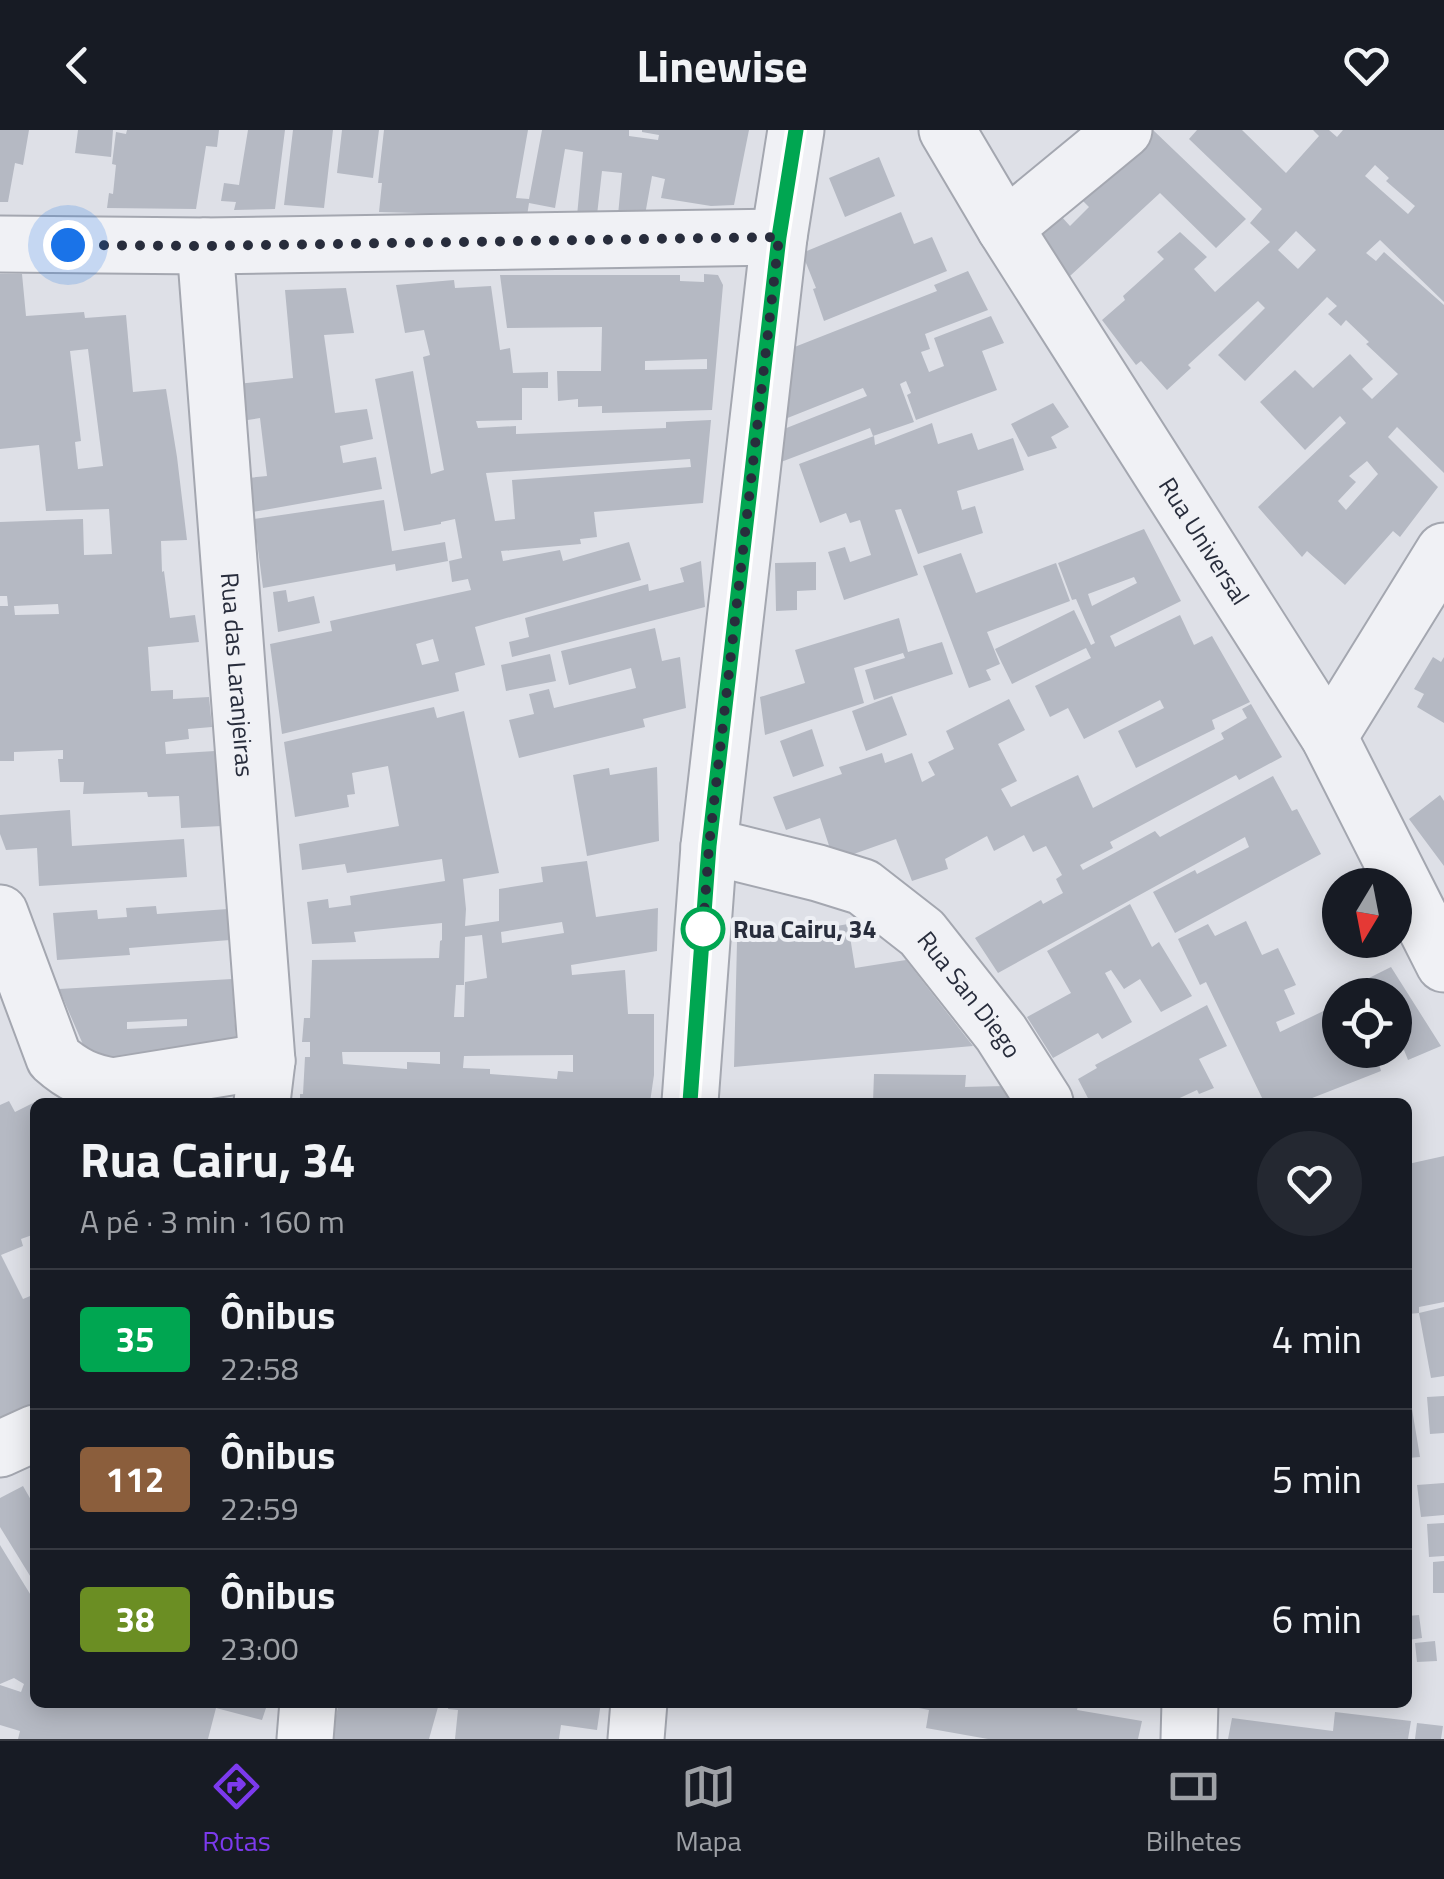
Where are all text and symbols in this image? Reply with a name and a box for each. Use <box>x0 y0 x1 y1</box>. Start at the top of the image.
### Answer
text: Linewise <box>636 31 808 99</box>
icon: back <box>50 38 105 93</box>
icon: heart <box>1339 38 1394 93</box>
your location <box>43 220 93 270</box>
street label: Rua Universal <box>1149 470 1259 612</box>
street label: Rua das Laranjeiras <box>211 571 264 778</box>
north arrow <box>1322 868 1412 958</box>
map controls <box>1322 868 1412 1068</box>
marker: Rua Cairu, 34 <box>682 908 724 950</box>
place label: Rua Cairu, 34 <box>733 910 877 948</box>
street label: Rua San Diego <box>908 923 1031 1065</box>
button: locate <box>1322 978 1412 1068</box>
text: Rua Cairu, 34 <box>80 1123 356 1196</box>
button: heart <box>1257 1131 1362 1236</box>
text: A pé · 3 min · 160 m <box>80 1197 345 1245</box>
text: Ônibus <box>220 1286 335 1344</box>
text: 4 min <box>1272 1310 1362 1368</box>
text: 35 <box>115 1312 155 1366</box>
text: 22:58 <box>220 1344 299 1392</box>
text: Ônibus <box>220 1426 335 1484</box>
text: 5 min <box>1272 1450 1362 1508</box>
text: 112 <box>106 1452 164 1506</box>
text: 22:59 <box>220 1484 299 1532</box>
text: Ônibus <box>220 1566 335 1624</box>
text: 6 min <box>1272 1590 1362 1648</box>
text: 38 <box>115 1592 155 1646</box>
text: 23:00 <box>220 1624 299 1672</box>
tab: Rotas <box>202 1759 271 1862</box>
tab: Mapa <box>675 1759 741 1862</box>
tab: Bilhetes <box>1146 1759 1242 1862</box>

